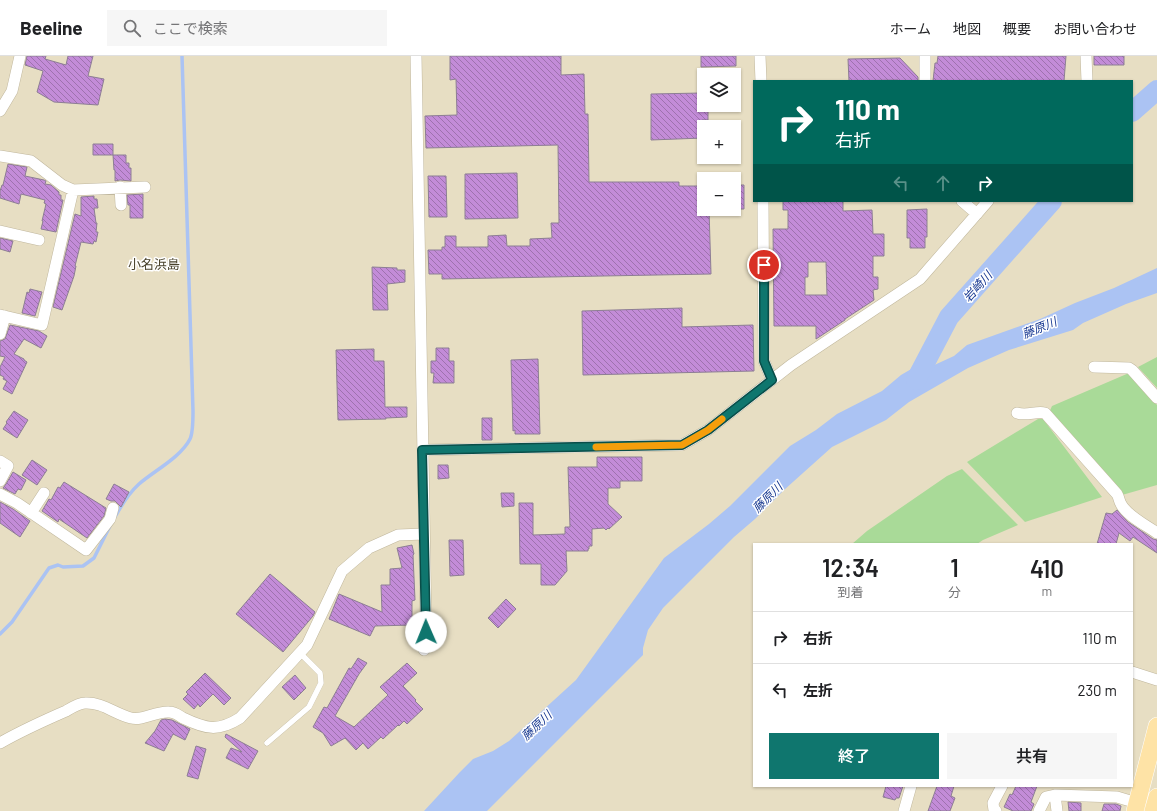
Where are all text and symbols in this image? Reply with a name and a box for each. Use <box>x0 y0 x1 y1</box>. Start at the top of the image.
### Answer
search box <box>107 10 387 46</box>
text: Beeline <box>20 16 83 39</box>
icon: search <box>121 17 143 39</box>
text: ここで検索 <box>153 19 228 37</box>
text: ホーム <box>889 20 931 37</box>
text: 地図 <box>953 20 981 37</box>
text: 概要 <box>1003 20 1031 37</box>
text: お問い合わせ <box>1053 20 1137 37</box>
map controls <box>697 68 741 216</box>
button: layers <box>697 68 741 112</box>
text: 110 m <box>835 92 900 126</box>
icon: right <box>769 96 821 148</box>
button: + <box>697 120 741 164</box>
text: 右折 <box>835 129 871 151</box>
button: − <box>697 172 741 216</box>
icon: left <box>890 172 912 194</box>
icon: ahead <box>932 172 954 194</box>
icon: right <box>974 172 996 194</box>
pin <box>747 248 781 282</box>
icon: arrive <box>753 254 775 276</box>
district label: 小名浜島 <box>128 256 180 272</box>
water label: 岩崎川 <box>960 266 996 304</box>
water label: 藤原川 <box>1020 313 1060 340</box>
water label: 藤原川 <box>749 478 786 515</box>
text: 12:34 <box>822 553 879 582</box>
text: 1 <box>950 553 959 582</box>
text: 410 <box>1030 554 1064 583</box>
text: m <box>1042 583 1052 599</box>
text: 到着 <box>838 584 864 600</box>
text: 分 <box>948 584 961 600</box>
position arrow <box>405 611 447 653</box>
icon: right <box>769 627 791 649</box>
text: 右折 <box>803 629 833 647</box>
text: 110 m <box>1083 629 1117 647</box>
icon: left <box>769 679 791 701</box>
text: 左折 <box>803 681 833 699</box>
text: 230 m <box>1077 681 1117 699</box>
water label: 藤原川 <box>518 706 555 742</box>
button: 終了 <box>769 733 939 779</box>
button: 共有 <box>947 733 1117 779</box>

